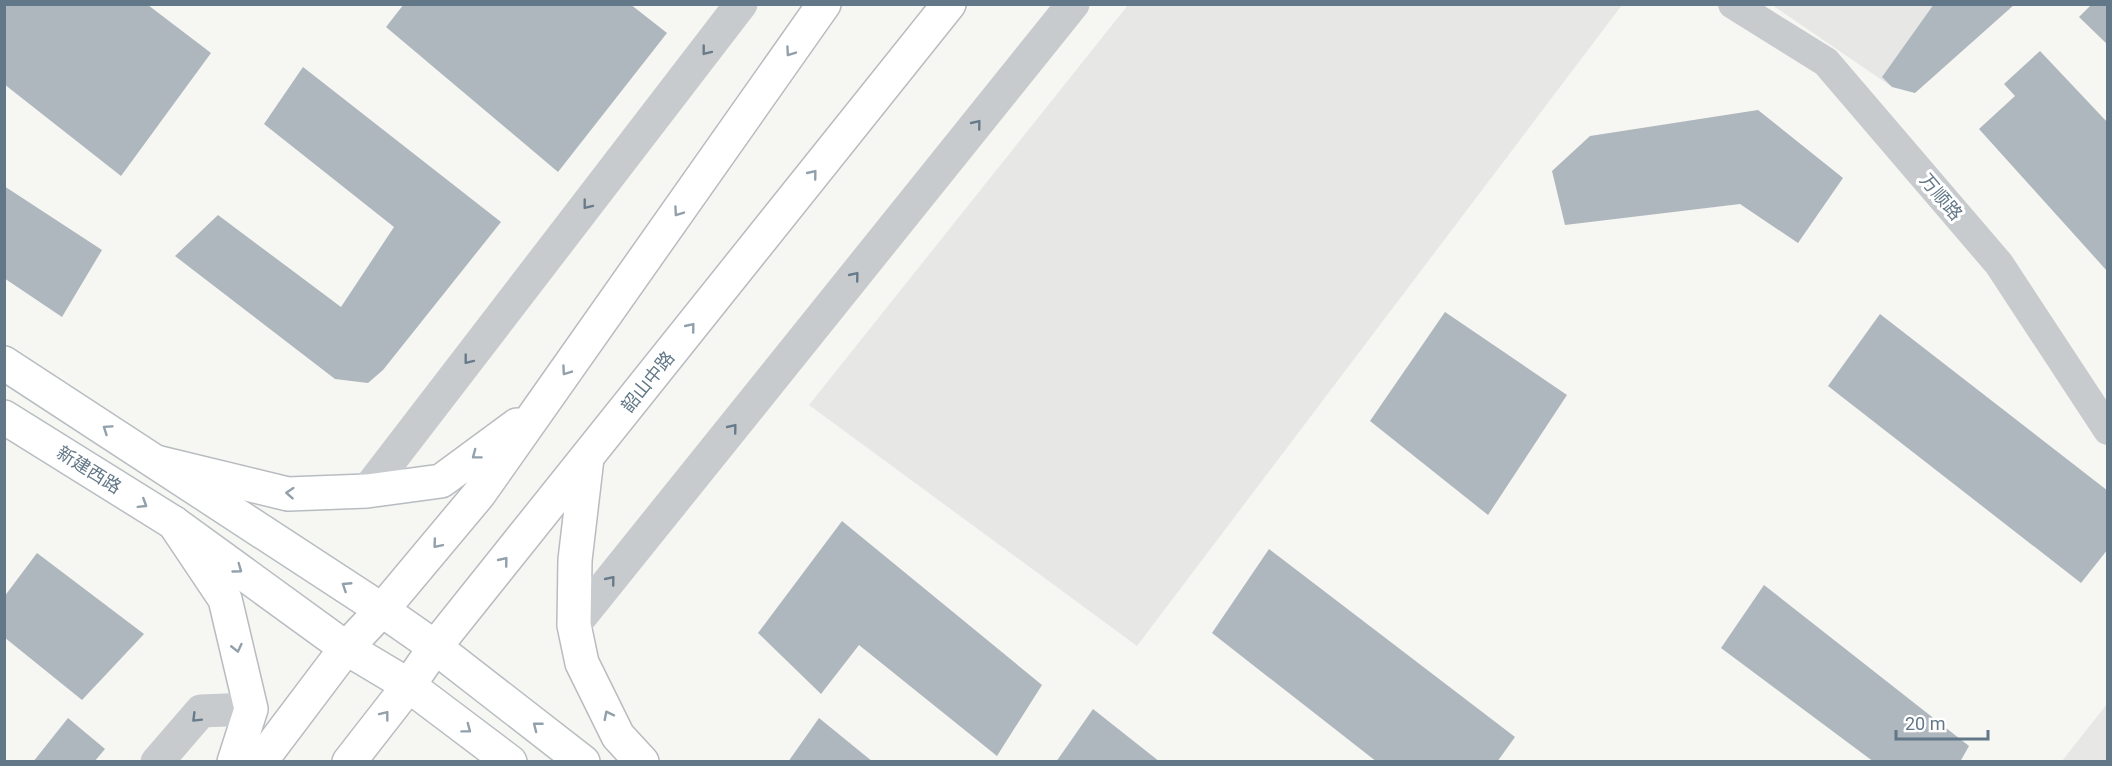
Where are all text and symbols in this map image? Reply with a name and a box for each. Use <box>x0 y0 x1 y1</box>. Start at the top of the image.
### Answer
one-way arrow <box>702 44 713 55</box>
one-way arrow <box>787 46 798 57</box>
one-way arrow <box>970 119 981 130</box>
street label: 万顺路 <box>1916 169 1967 224</box>
one-way arrow <box>806 170 817 181</box>
one-way arrow <box>583 199 594 210</box>
one-way arrow <box>674 205 685 216</box>
one-way arrow <box>848 272 859 283</box>
one-way arrow <box>684 323 695 334</box>
street label: 韶山中路 <box>617 347 678 416</box>
one-way arrow <box>464 353 475 364</box>
one-way arrow <box>562 364 573 375</box>
one-way arrow <box>726 424 737 435</box>
one-way arrow <box>103 425 114 436</box>
street label: 新建西路 <box>53 442 125 498</box>
one-way arrow <box>471 448 482 459</box>
one-way arrow <box>286 486 295 499</box>
one-way arrow <box>137 496 147 508</box>
one-way arrow <box>433 537 444 548</box>
one-way arrow <box>497 557 508 568</box>
one-way arrow <box>232 562 243 573</box>
one-way arrow <box>604 576 615 587</box>
one-way arrow <box>342 581 352 593</box>
one-way arrow <box>229 643 242 653</box>
scale bar <box>1896 703 1988 741</box>
one-way arrow <box>603 710 615 721</box>
one-way arrow <box>192 711 202 722</box>
one-way arrow <box>378 711 389 722</box>
text: 20 m <box>1905 713 1945 734</box>
one-way arrow <box>460 721 471 732</box>
one-way arrow <box>533 722 544 733</box>

